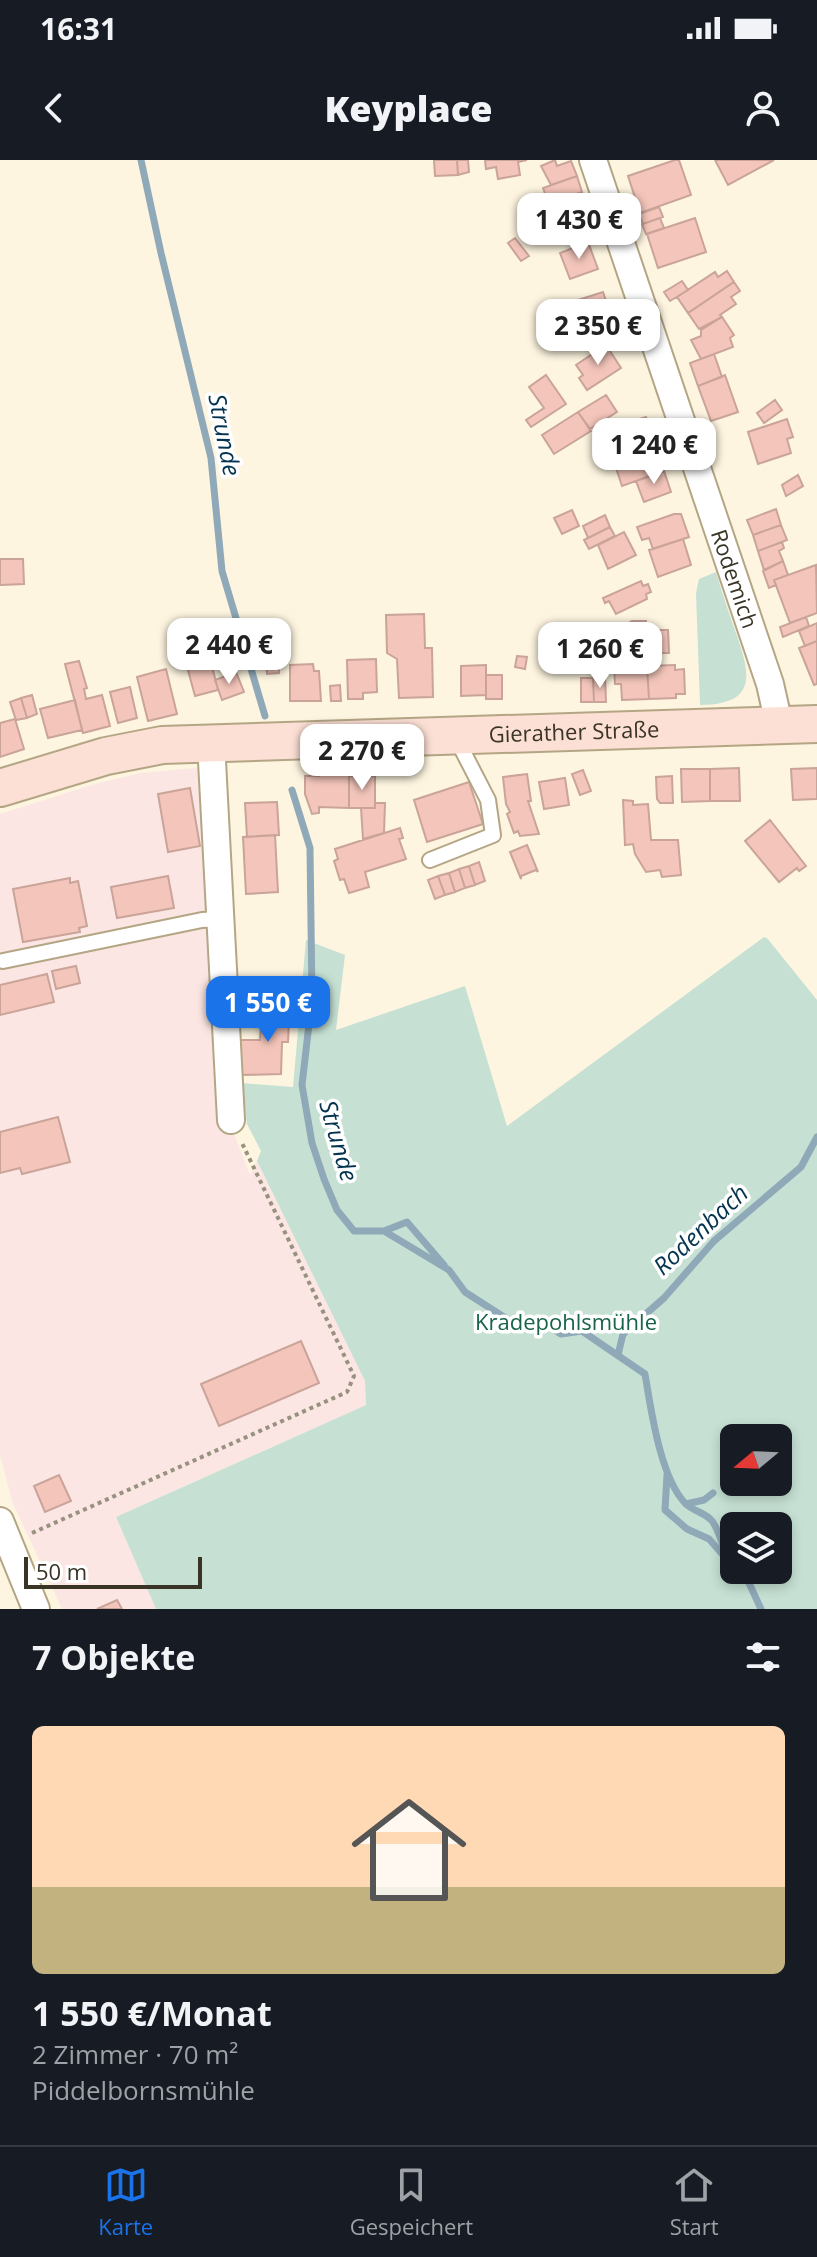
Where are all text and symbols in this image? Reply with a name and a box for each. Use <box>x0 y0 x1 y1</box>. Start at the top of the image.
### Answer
text: 16:31 <box>40 8 117 49</box>
text: Keyplace <box>325 84 492 133</box>
icon: back <box>32 86 76 130</box>
icon: person <box>741 86 785 130</box>
pin: 1 430 € <box>505 193 653 261</box>
text: 1 430 € <box>535 201 623 237</box>
pin: 2 350 € <box>524 299 672 367</box>
text: 2 350 € <box>554 307 642 343</box>
water label: Strunde <box>201 391 250 479</box>
pin: 1 240 € <box>580 418 728 486</box>
text: 1 240 € <box>610 426 698 462</box>
street label: Rodemich <box>705 525 766 632</box>
pin: 2 440 € <box>155 618 303 686</box>
pin: 1 260 € <box>526 622 674 690</box>
text: 2 440 € <box>185 626 273 662</box>
text: 1 260 € <box>556 630 644 666</box>
street label: Gierather Straße <box>488 713 660 749</box>
pin: 2 270 € <box>288 724 436 792</box>
text: 2 270 € <box>318 732 406 768</box>
pin: 1 550 € <box>194 976 342 1044</box>
text: 1 550 € <box>224 984 312 1020</box>
water label: Strunde <box>312 1096 367 1185</box>
water label: Rodenbach <box>645 1176 755 1282</box>
park label: Kradepohlsmühle <box>475 1306 657 1336</box>
north arrow <box>720 1424 792 1496</box>
map controls <box>720 1424 792 1584</box>
button: layers <box>720 1512 792 1584</box>
scale bar <box>24 1553 202 1589</box>
text: 50 m <box>36 1556 87 1586</box>
text: 7 Objekte <box>32 1634 195 1680</box>
icon: filters <box>741 1635 785 1679</box>
icon: home <box>337 1778 481 1922</box>
text: 1 550 €/Monat <box>32 1990 272 2036</box>
text: 2 Zimmer · 70 m² <box>32 2036 238 2072</box>
text: Piddelbornsmühle <box>32 2072 255 2108</box>
tab: Karte <box>98 2163 153 2241</box>
tab: Gespeichert <box>350 2163 473 2241</box>
tab: Start <box>670 2163 719 2241</box>

